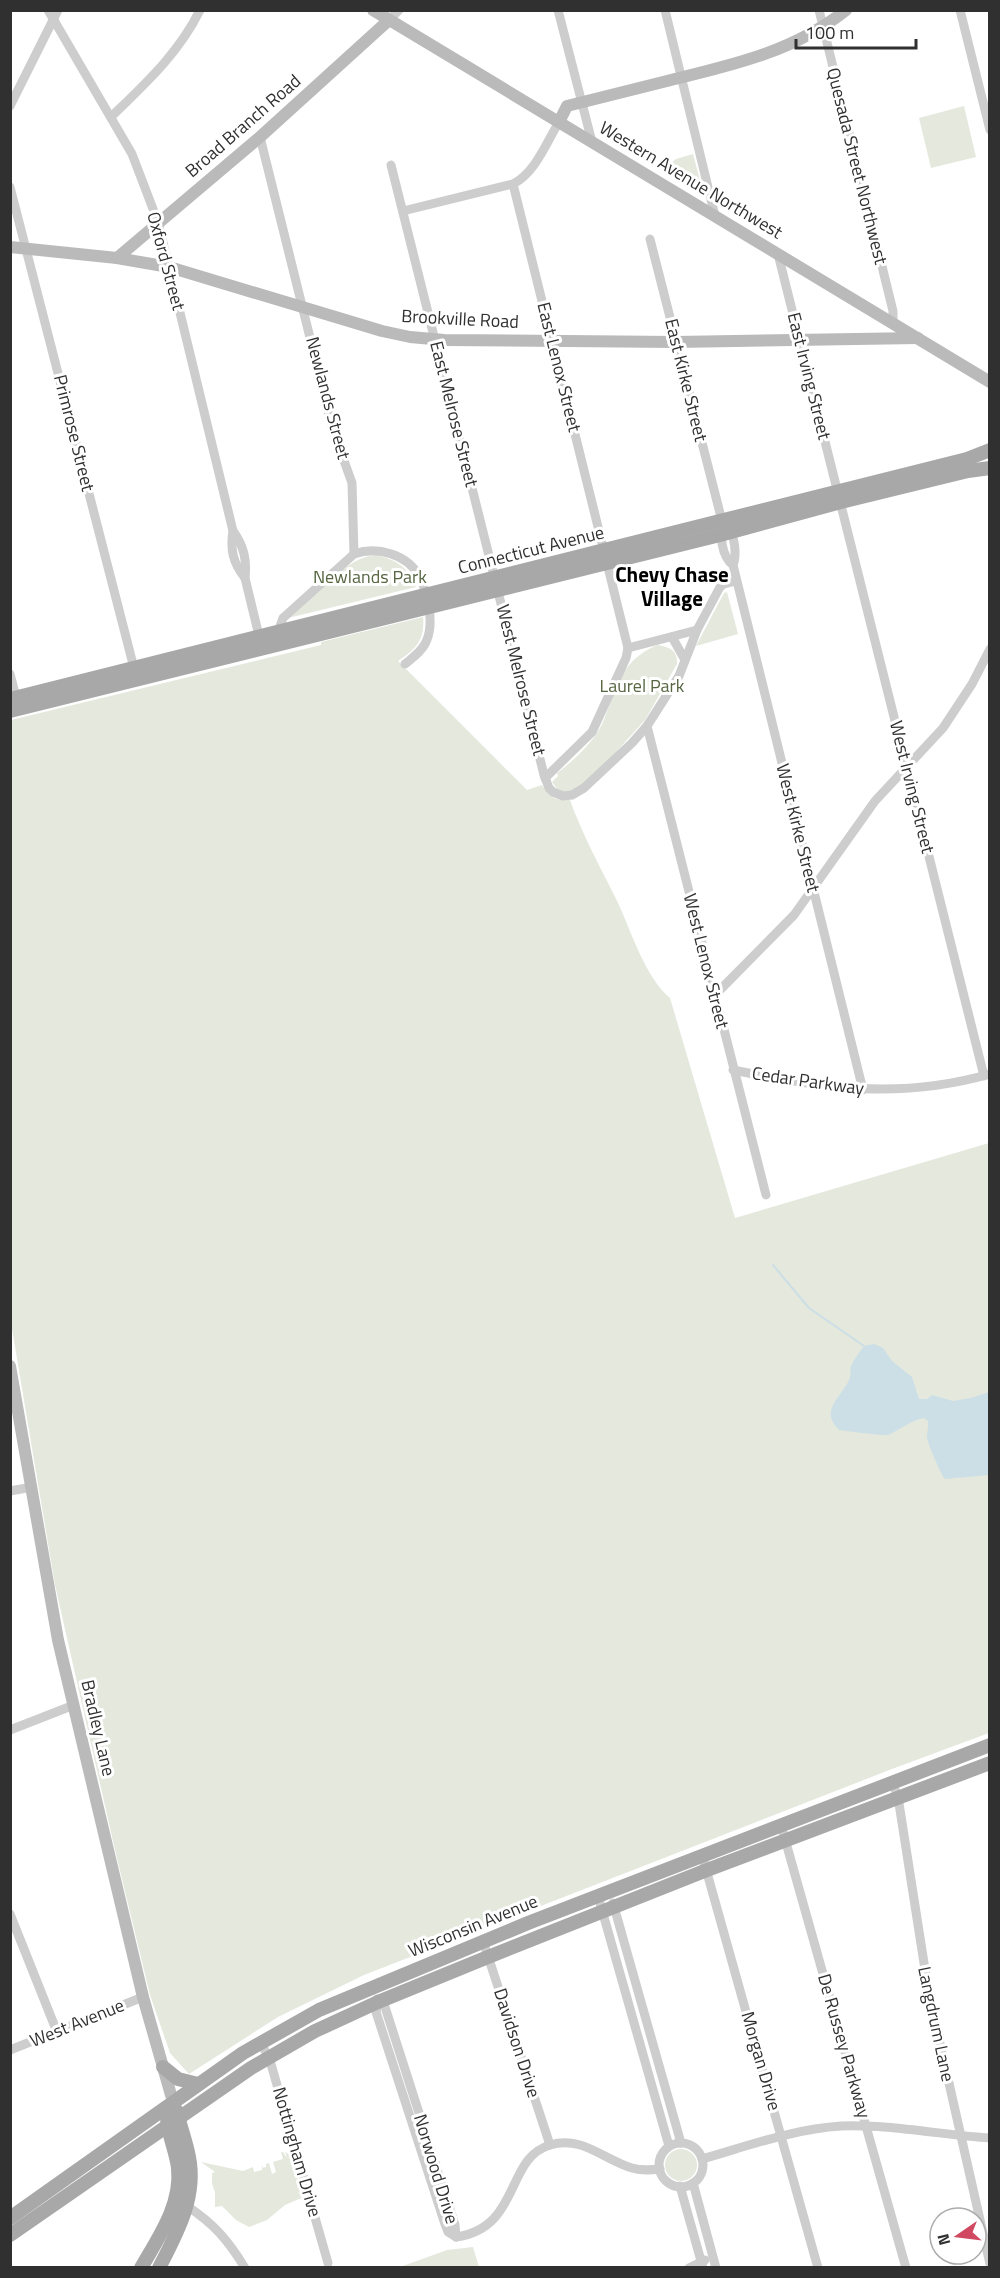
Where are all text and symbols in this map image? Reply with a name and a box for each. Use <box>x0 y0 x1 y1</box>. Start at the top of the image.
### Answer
scale bar <box>796 12 916 50</box>
text: 100 m <box>805 19 854 46</box>
street label: Quesada Street Northwest <box>820 65 895 268</box>
street label: Broad Branch Road <box>179 68 306 184</box>
street label: Western Avenue Northwest <box>594 114 789 245</box>
street label: Oxford Street <box>140 208 193 314</box>
street label: East Lenox Street <box>530 299 589 435</box>
street label: Brookville Road <box>401 302 520 335</box>
street label: East Irving Street <box>781 309 838 443</box>
street label: East Kirke Street <box>658 316 715 445</box>
street label: Newlands Street <box>299 334 358 463</box>
street label: East Melrose Street <box>423 338 486 490</box>
street label: Primrose Street <box>47 372 102 495</box>
street label: Connecticut Avenue <box>455 518 607 581</box>
district label: Chevy Chase Village <box>615 558 729 614</box>
park label: Newlands Park <box>313 563 427 590</box>
street label: West Melrose Street <box>490 601 553 759</box>
park label: Laurel Park <box>600 672 685 699</box>
street label: West Irving Street <box>883 718 942 857</box>
street label: West Kirke Street <box>769 761 828 896</box>
street label: West Lenox Street <box>677 890 736 1032</box>
street label: Cedar Parkway <box>750 1059 866 1102</box>
street label: Bradley Lane <box>74 1677 123 1779</box>
street label: Wisconsin Avenue <box>404 1887 542 1964</box>
street label: Langdrum Lane <box>911 1964 962 2084</box>
street label: De Russey Parkway <box>811 1970 878 2122</box>
street label: Davidson Drive <box>487 1985 548 2101</box>
street label: West Avenue <box>26 1991 128 2054</box>
street label: Morgan Drive <box>734 2008 789 2114</box>
street label: Nottingham Drive <box>266 2084 329 2220</box>
street label: Norwood Drive <box>407 2111 466 2227</box>
north arrow <box>928 2206 988 2266</box>
text: N <box>930 2231 956 2248</box>

